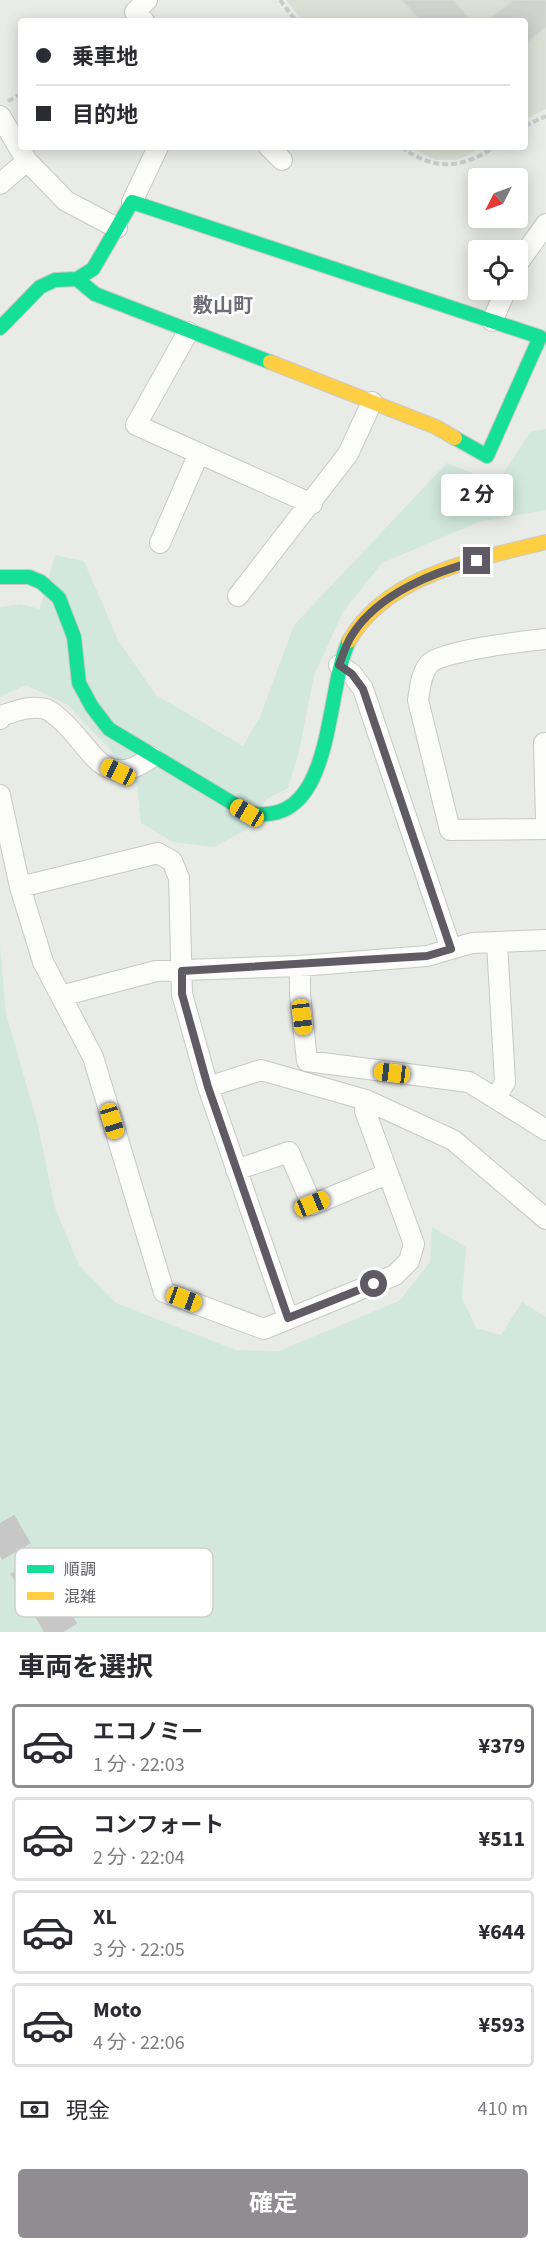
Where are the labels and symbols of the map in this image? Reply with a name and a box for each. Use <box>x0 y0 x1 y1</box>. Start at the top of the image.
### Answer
north arrow <box>468 168 528 228</box>
district label: 敷山町 <box>193 292 253 320</box>
callout: 2 分 <box>441 474 513 516</box>
route end <box>463 547 490 574</box>
car <box>98 756 138 788</box>
car <box>227 796 267 830</box>
car <box>291 998 313 1036</box>
car <box>373 1062 411 1084</box>
car <box>98 1101 126 1141</box>
car <box>292 1189 332 1219</box>
route start <box>360 1270 387 1297</box>
car <box>164 1284 204 1314</box>
legend <box>15 1548 213 1617</box>
text: 順調 <box>64 1559 96 1581</box>
text: 混雑 <box>64 1586 96 1608</box>

